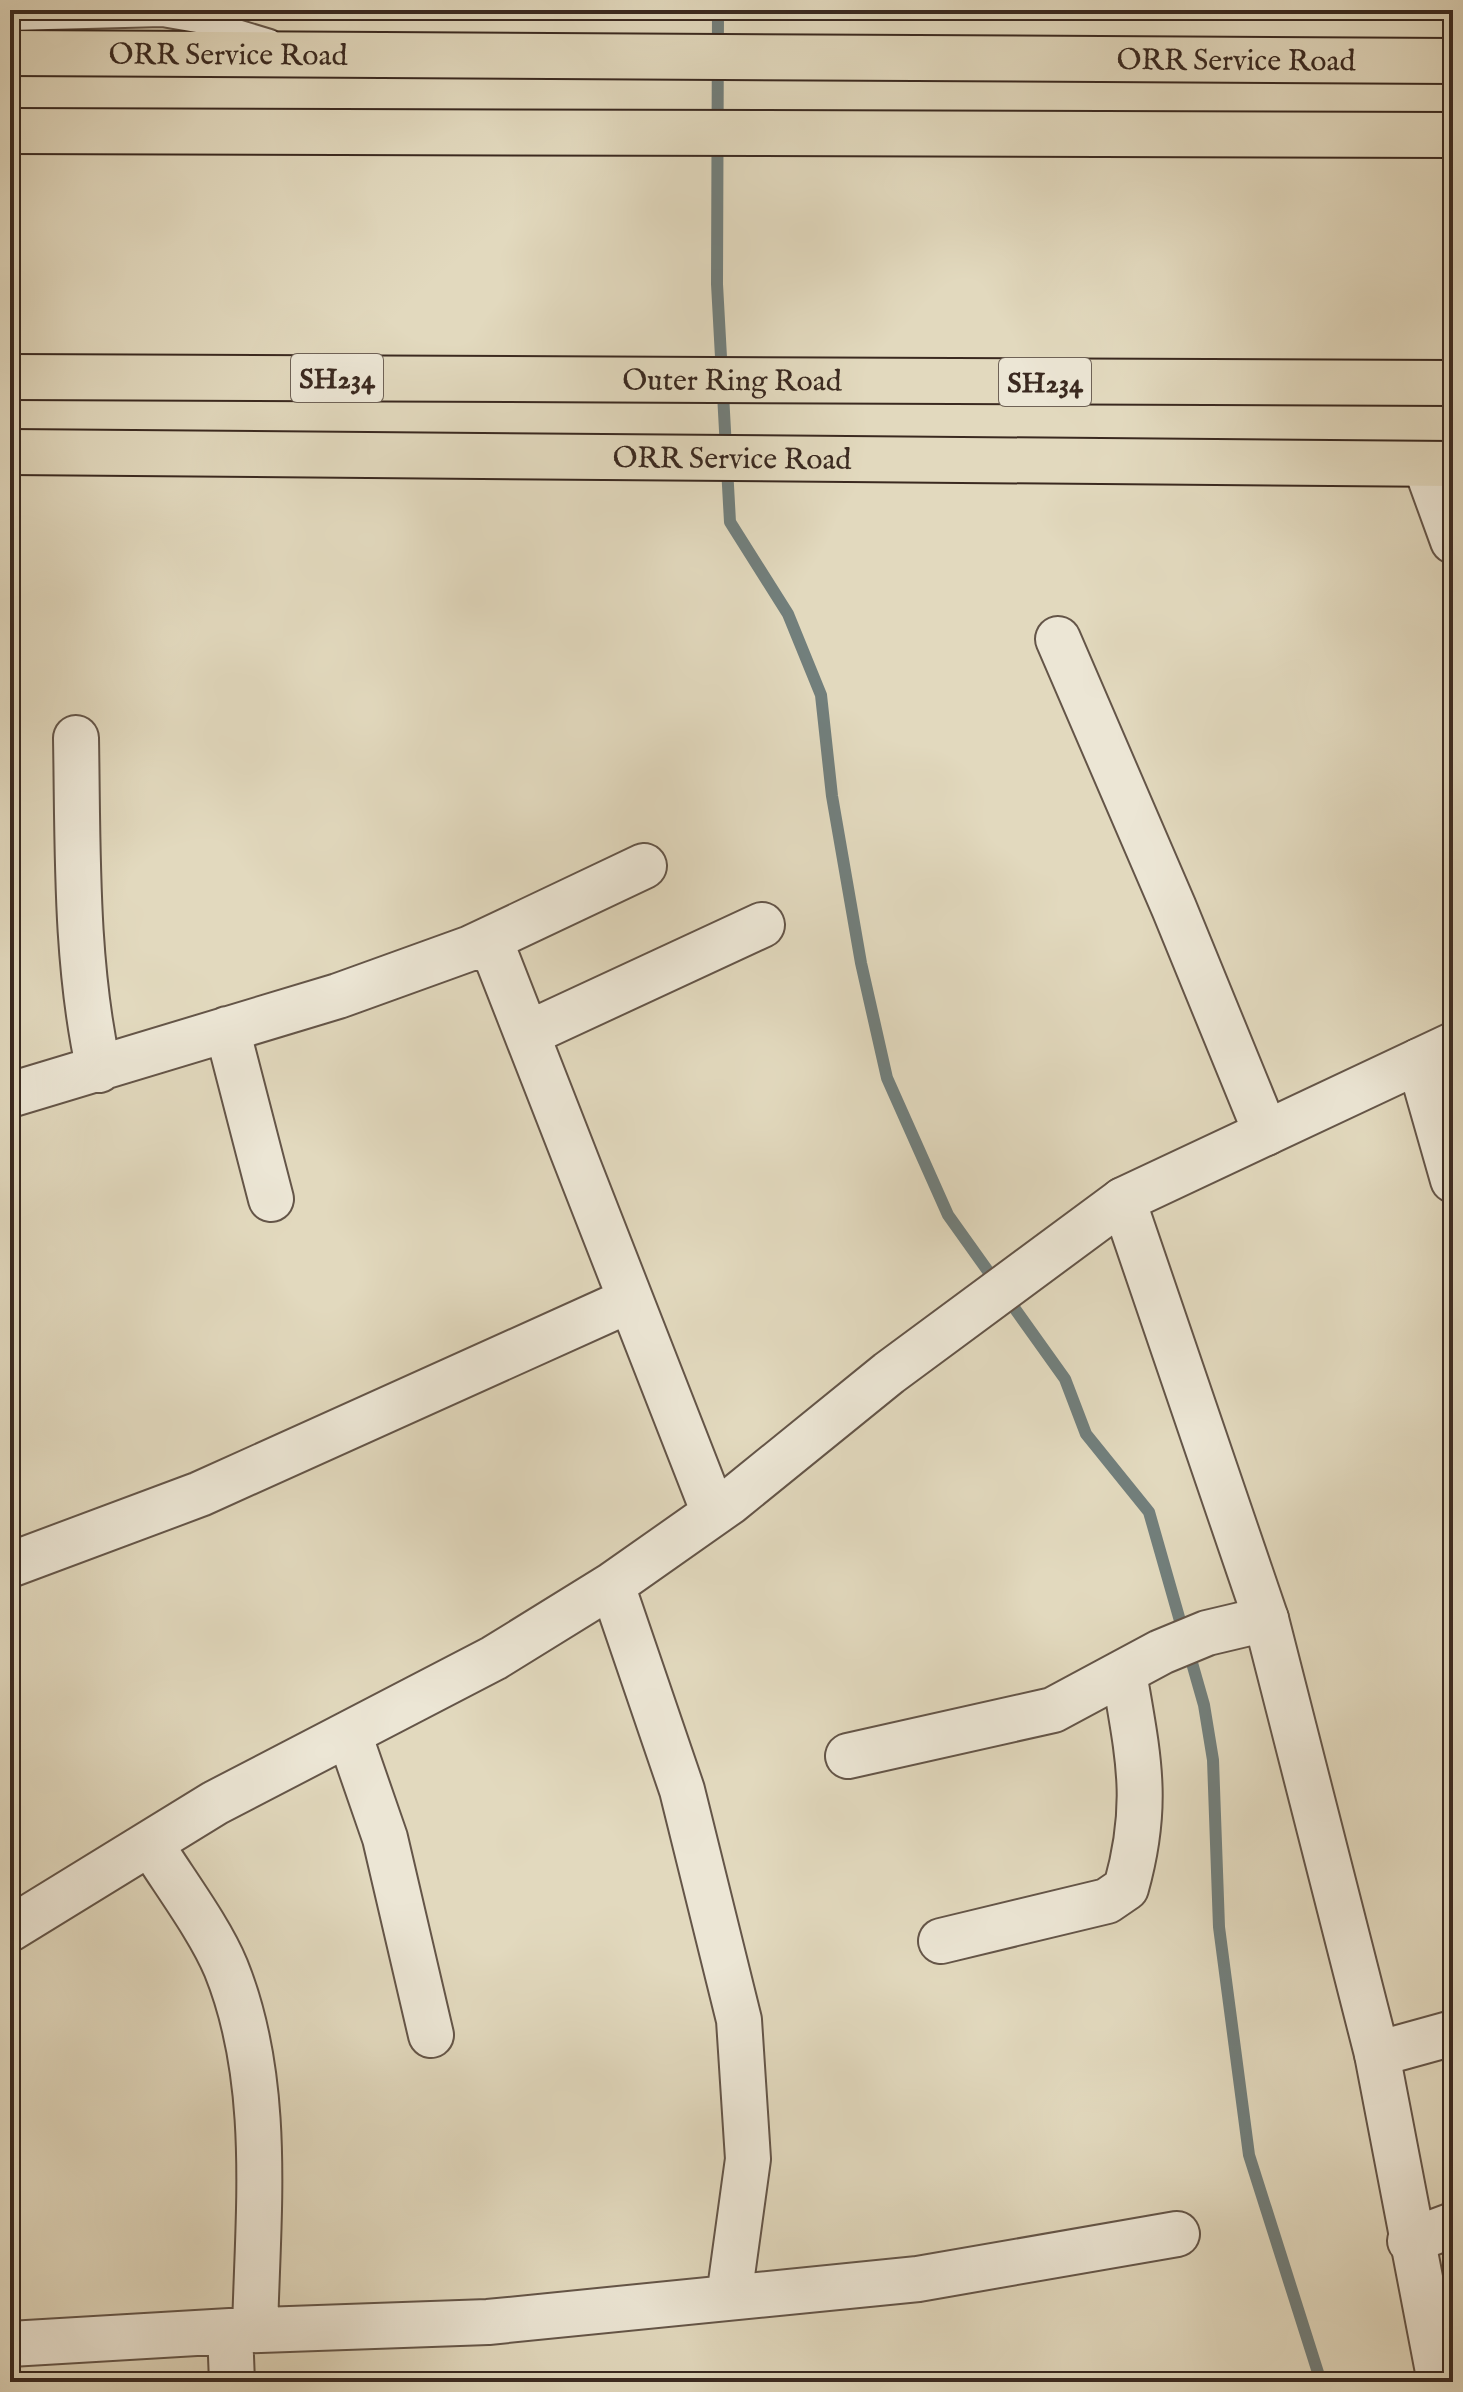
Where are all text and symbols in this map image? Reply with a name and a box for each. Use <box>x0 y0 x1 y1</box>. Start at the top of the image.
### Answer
street label: ORR Service Road <box>108 37 349 76</box>
street label: ORR Service Road <box>1116 42 1357 81</box>
road number: SH234 <box>291 354 383 402</box>
road number: SH234 <box>999 358 1091 406</box>
street label: Outer Ring Road <box>622 363 843 401</box>
street label: ORR Service Road <box>612 440 853 480</box>

